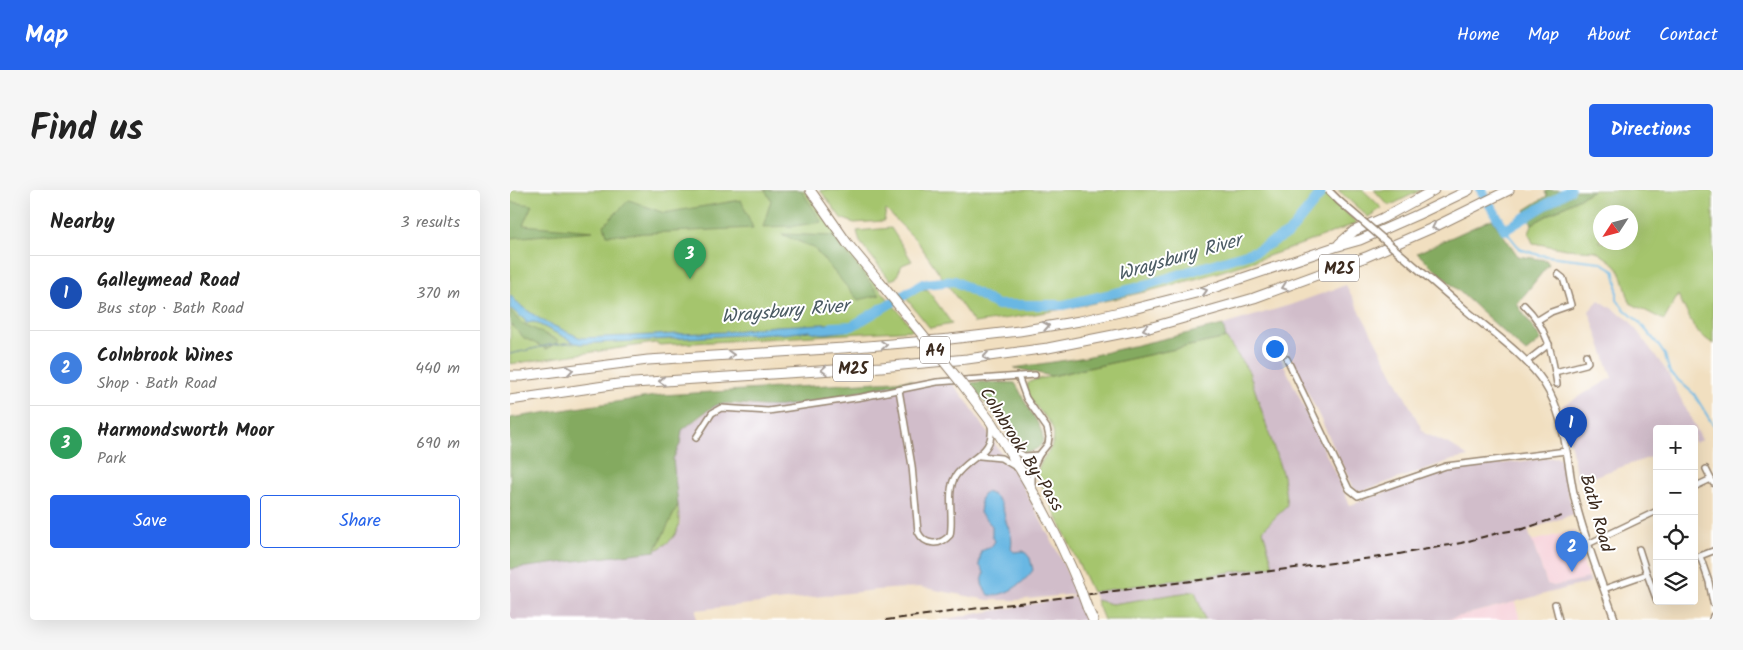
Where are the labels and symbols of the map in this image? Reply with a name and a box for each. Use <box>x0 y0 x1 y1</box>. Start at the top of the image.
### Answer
north arrow <box>1593 205 1638 250</box>
one-way arrow <box>1432 221 1441 231</box>
water label: Wraysbury River <box>1114 225 1249 290</box>
pin: 3 <box>674 238 706 279</box>
road number: M25 <box>1319 254 1359 282</box>
one-way arrow <box>1281 281 1289 291</box>
one-way arrow <box>1200 286 1208 296</box>
water label: Wraysbury River <box>720 291 854 332</box>
one-way arrow <box>1041 322 1050 332</box>
one-way arrow <box>1141 323 1150 334</box>
road number: A4 <box>920 336 950 364</box>
your location <box>1262 336 1288 362</box>
one-way arrow <box>881 340 889 351</box>
one-way arrow <box>728 349 736 360</box>
one-way arrow <box>981 351 989 362</box>
road number: M25 <box>833 354 873 382</box>
one-way arrow <box>565 365 574 375</box>
one-way arrow <box>819 365 827 376</box>
one-way arrow <box>657 375 665 386</box>
street label: Colnbrook By-Pass <box>971 382 1071 518</box>
pin: 1 <box>1555 407 1587 448</box>
street label: Bath Road <box>1571 471 1621 557</box>
pin: 2 <box>1556 531 1588 572</box>

